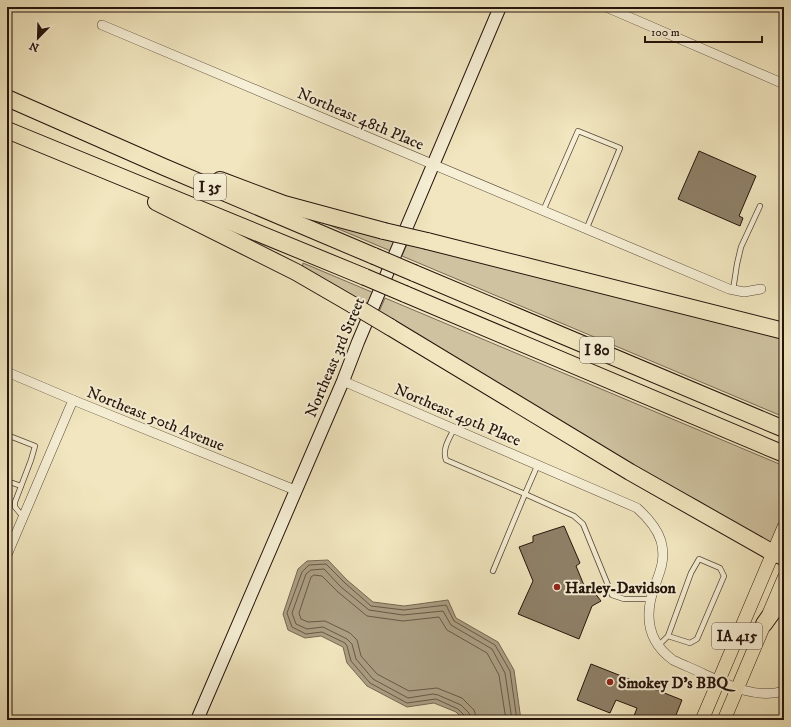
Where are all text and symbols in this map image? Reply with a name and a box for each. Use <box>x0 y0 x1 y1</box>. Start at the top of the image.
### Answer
north arrow <box>18 18 58 58</box>
scale bar <box>645 18 762 44</box>
text: 100 m <box>651 25 680 40</box>
text: N <box>28 38 41 54</box>
street label: Northeast 48th Place <box>294 83 427 155</box>
road number: I 35 <box>194 174 226 200</box>
street label: Northeast 3rd Street <box>301 294 369 420</box>
road number: I 80 <box>580 337 614 363</box>
street label: Northeast 49th Place <box>391 379 524 451</box>
street label: Northeast 50th Avenue <box>84 382 228 456</box>
place label: Harley-Davidson <box>565 578 677 598</box>
marker: Harley-Davidson <box>552 582 562 592</box>
road number: IA 415 <box>712 623 762 649</box>
place label: Smokey D's BBQ <box>618 673 736 693</box>
marker: Smokey D's BBQ <box>605 677 615 687</box>

